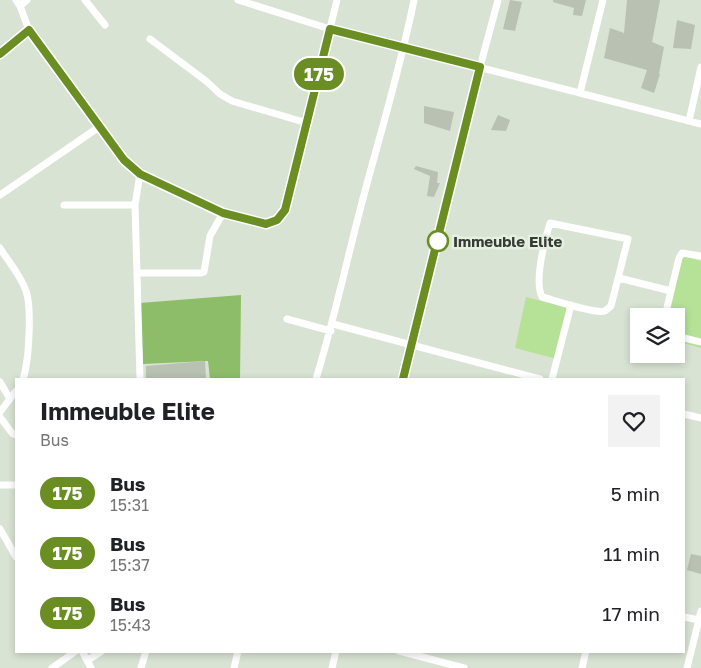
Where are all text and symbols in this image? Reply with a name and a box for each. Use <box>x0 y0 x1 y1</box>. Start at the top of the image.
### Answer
line badge: 175 <box>290 58 348 90</box>
text: 175 <box>304 63 334 85</box>
marker: Immeuble Elite <box>427 230 449 252</box>
place label: Immeuble Elite <box>453 232 562 250</box>
map controls <box>630 308 685 363</box>
button: layers <box>630 308 685 363</box>
button: heart <box>608 395 660 447</box>
text: Immeuble Elite <box>40 396 215 425</box>
text: Bus <box>40 430 69 450</box>
text: Bus <box>110 472 145 495</box>
text: 175 <box>52 482 83 504</box>
text: 5 min <box>611 482 660 505</box>
text: 15:31 <box>110 495 149 515</box>
text: Bus <box>110 532 145 555</box>
text: 175 <box>52 542 83 564</box>
text: 11 min <box>603 542 660 565</box>
text: 15:37 <box>110 555 150 575</box>
text: Bus <box>110 592 145 615</box>
text: 175 <box>52 602 83 624</box>
text: 17 min <box>602 602 660 625</box>
text: 15:43 <box>110 615 151 635</box>

